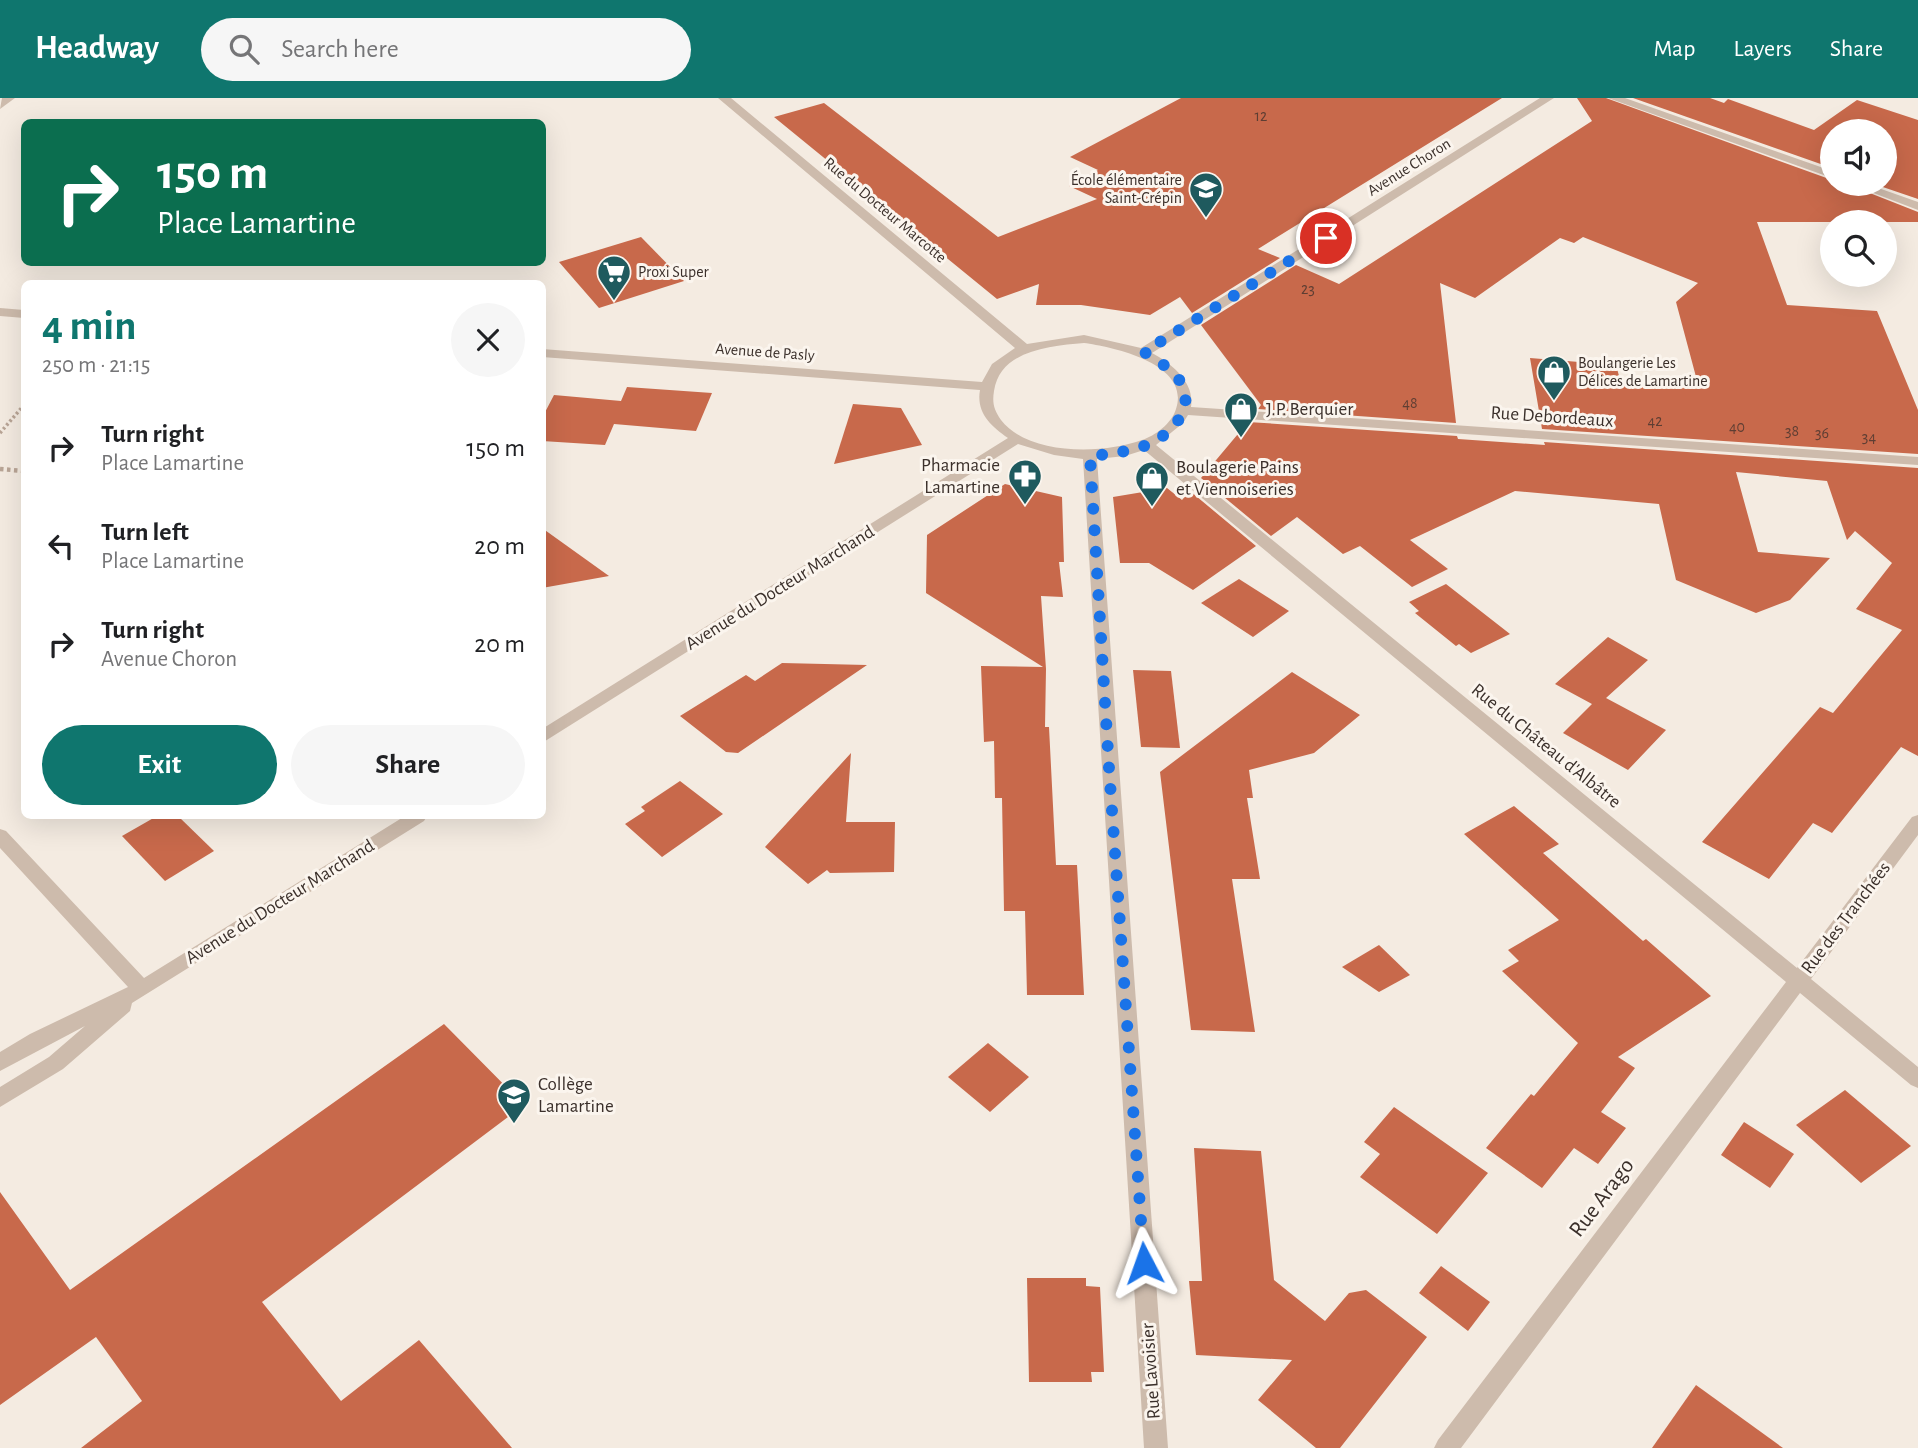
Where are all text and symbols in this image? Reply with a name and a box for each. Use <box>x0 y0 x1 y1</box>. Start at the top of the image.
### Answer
search box <box>201 18 691 81</box>
icon: search <box>225 30 263 68</box>
text: Headway <box>35 32 159 65</box>
text: Search here <box>281 36 399 62</box>
text: Map <box>1653 37 1695 61</box>
text: Layers <box>1733 37 1792 61</box>
text: Share <box>1830 37 1883 61</box>
house number: 12 <box>1255 108 1267 124</box>
map controls <box>1820 119 1897 287</box>
button: sound <box>1820 119 1897 196</box>
street label: Avenue Choron <box>1365 135 1453 199</box>
icon: right <box>42 147 133 238</box>
text: 150 m <box>157 149 268 198</box>
street label: Rue du Docteur Marcotte <box>821 154 949 266</box>
place label: École élémentaire Saint-Crépin <box>1071 170 1182 206</box>
school or university icon: École élémentaire Saint-Crépin <box>1187 170 1225 219</box>
text: Place Lamartine <box>157 207 356 239</box>
pin <box>1296 208 1356 268</box>
button: search <box>1820 210 1897 287</box>
icon: arrive <box>1307 219 1345 257</box>
supermarket icon: Proxi Super <box>595 253 633 302</box>
place label: Proxi Super <box>638 264 710 280</box>
house number: 23 <box>1301 281 1315 297</box>
button: close <box>451 303 525 377</box>
text: 4 min <box>42 305 137 347</box>
street label: Avenue de Pasly <box>715 341 815 364</box>
shop icon: Boulangerie Les Délices de Lamartine <box>1535 353 1573 402</box>
text: 250 m · 21:15 <box>42 354 150 377</box>
place label: Boulangerie Les Délices de Lamartine <box>1578 355 1708 389</box>
shop icon: J.P. Berquier <box>1222 390 1260 439</box>
house number: 48 <box>1402 395 1418 411</box>
place label: J.P. Berquier <box>1266 400 1353 419</box>
street label: Rue Debordeaux <box>1490 403 1614 431</box>
house number: 42 <box>1648 413 1662 429</box>
house number: 40 <box>1729 419 1745 435</box>
text: Turn right <box>101 421 204 447</box>
house number: 38 <box>1785 423 1799 439</box>
house number: 36 <box>1815 425 1829 441</box>
icon: right <box>42 429 80 467</box>
house number: 34 <box>1862 429 1876 445</box>
text: 150 m <box>466 435 525 461</box>
text: Place Lamartine <box>101 452 244 475</box>
place label: Pharmacie Lamartine <box>921 456 1000 497</box>
pharmacy icon: Pharmacie Lamartine <box>1006 457 1044 506</box>
place label: Boulagerie Pains et Viennoiseries <box>1176 458 1299 499</box>
shop icon: Boulagerie Pains et Viennoiseries <box>1133 459 1171 508</box>
text: Turn left <box>101 519 189 545</box>
street label: Avenue du Docteur Marchand <box>682 522 878 654</box>
icon: left <box>42 527 80 565</box>
text: 20 m <box>474 533 525 559</box>
text: Place Lamartine <box>101 550 244 573</box>
text: Turn right <box>101 617 204 643</box>
icon: right <box>42 625 80 663</box>
text: 20 m <box>474 631 525 657</box>
text: Avenue Choron <box>101 648 237 671</box>
street label: Rue du Château d'Albâtre <box>1468 680 1624 812</box>
button: Exit <box>42 725 277 805</box>
button: Share <box>291 725 525 805</box>
street label: Avenue du Docteur Marchand <box>182 836 378 968</box>
street label: Rue des Tranchées <box>1798 858 1894 978</box>
place label: Collège Lamartine <box>538 1075 614 1116</box>
school or university icon: Collège Lamartine <box>495 1076 533 1125</box>
street label: Rue Arago <box>1565 1154 1639 1242</box>
position arrow <box>1107 1226 1181 1300</box>
street label: Rue Lavoisier <box>1138 1322 1164 1420</box>

